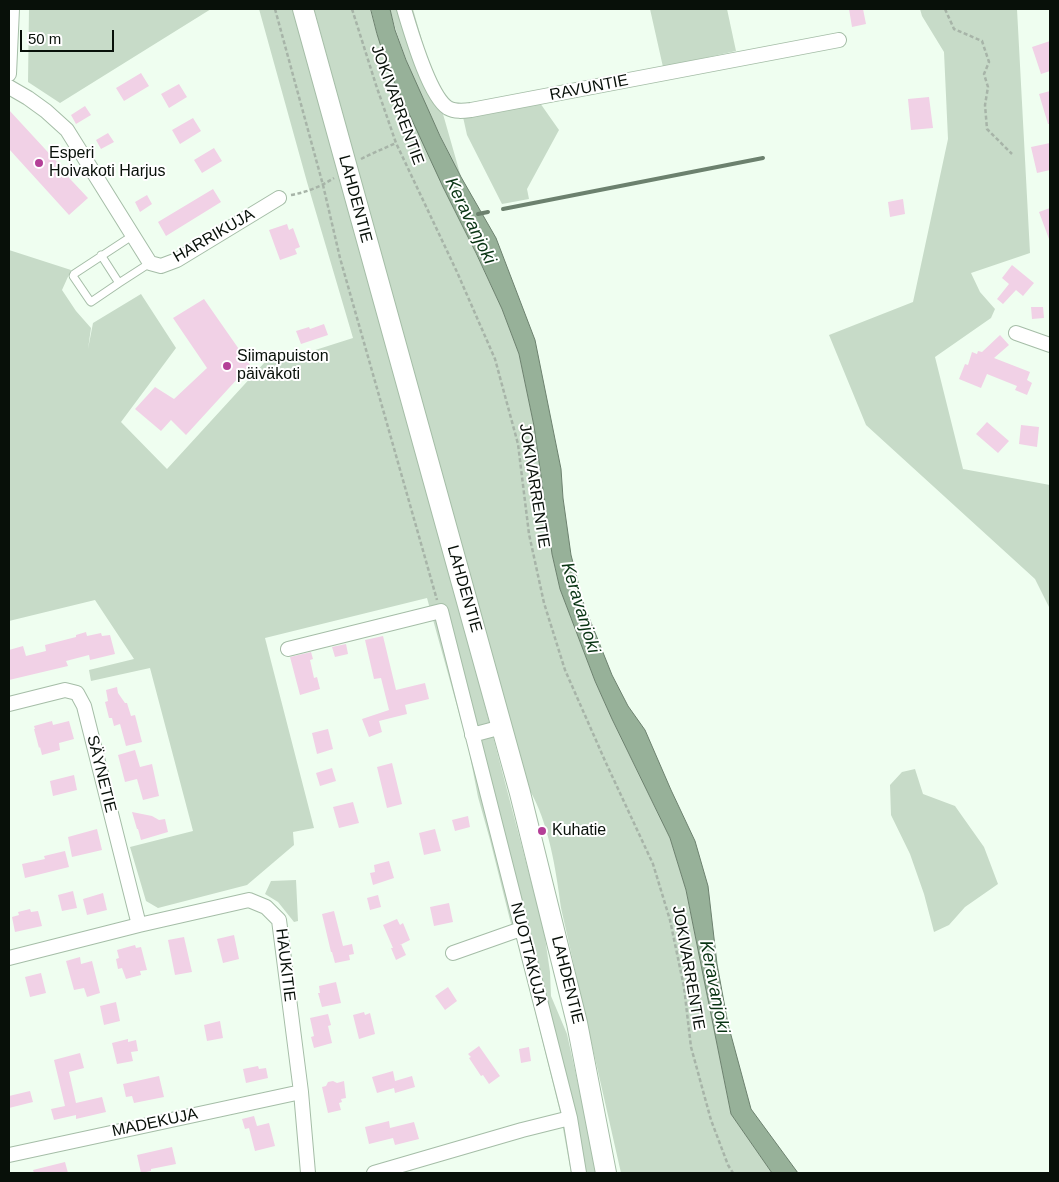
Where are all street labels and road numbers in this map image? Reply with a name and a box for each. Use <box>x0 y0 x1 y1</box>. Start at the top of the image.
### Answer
street label: JOKIVARRENTIE <box>366 43 428 167</box>
street label: RAVUNTIE <box>548 71 630 105</box>
street label: LAHDENTIE <box>334 153 376 245</box>
street label: HARRIKUJA <box>170 205 258 267</box>
street label: JOKIVARRENTIE <box>515 422 553 550</box>
street label: LAHDENTIE <box>442 543 486 635</box>
street label: SÄYNETIE <box>82 733 120 815</box>
street label: NUOTTAKUJA <box>506 901 550 1007</box>
street label: JOKIVARRENTIE <box>668 904 708 1032</box>
street label: HAUKITIE <box>271 927 299 1003</box>
street label: LAHDENTIE <box>547 934 587 1026</box>
street label: MADEKUJA <box>110 1105 200 1141</box>

